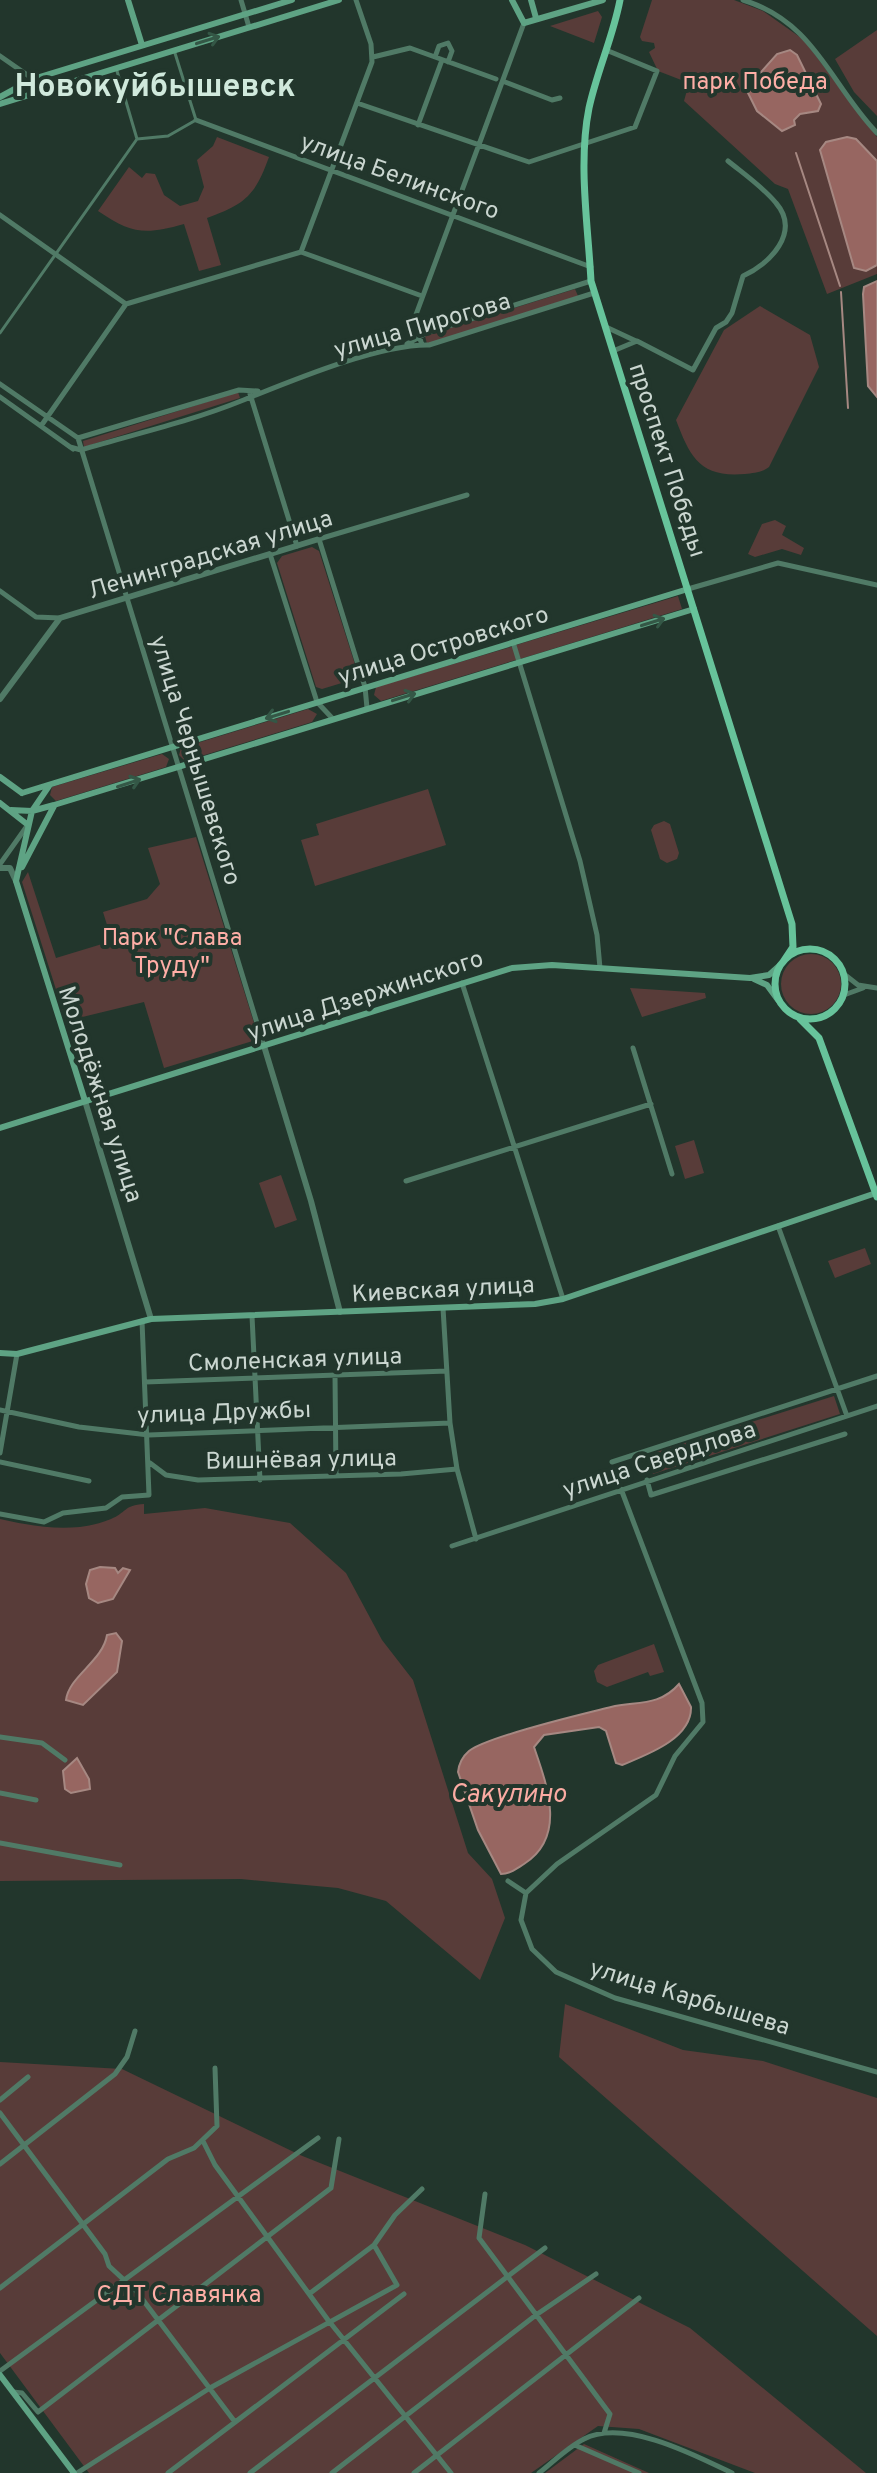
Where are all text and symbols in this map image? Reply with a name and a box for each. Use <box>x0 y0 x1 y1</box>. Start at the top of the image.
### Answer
one-way arrow <box>195 32 221 47</box>
district label: Новокуйбышевск <box>14 68 296 108</box>
park label: парк Победa <box>682 68 828 98</box>
street label: улица Белинского <box>296 128 503 228</box>
street label: улица Пирогова <box>331 287 514 367</box>
street label: проспект Победы <box>621 360 712 561</box>
street label: Ленинградская улица <box>85 504 336 607</box>
street label: улица Островского <box>335 601 553 693</box>
one-way arrow <box>639 614 665 629</box>
street label: улица Чернышевского <box>142 632 246 889</box>
one-way arrow <box>390 689 416 704</box>
one-way arrow <box>265 708 291 723</box>
one-way arrow <box>116 774 141 789</box>
park label: Парк "Слава Труду" <box>102 924 242 982</box>
street label: улица Дзержинского <box>244 945 487 1049</box>
street label: Молодёжная улица <box>50 983 148 1206</box>
street label: Киевская улица <box>351 1271 535 1311</box>
street label: Смоленская улица <box>188 1342 403 1380</box>
street label: улица Дружбы <box>136 1396 312 1432</box>
street label: улица Свердлова <box>559 1416 760 1506</box>
street label: Вишнёвая улица <box>205 1444 397 1478</box>
water label: Сакулино <box>450 1779 566 1812</box>
street label: улица Карбышева <box>586 1954 793 2044</box>
park label: СДТ Славянка <box>97 2281 261 2311</box>

